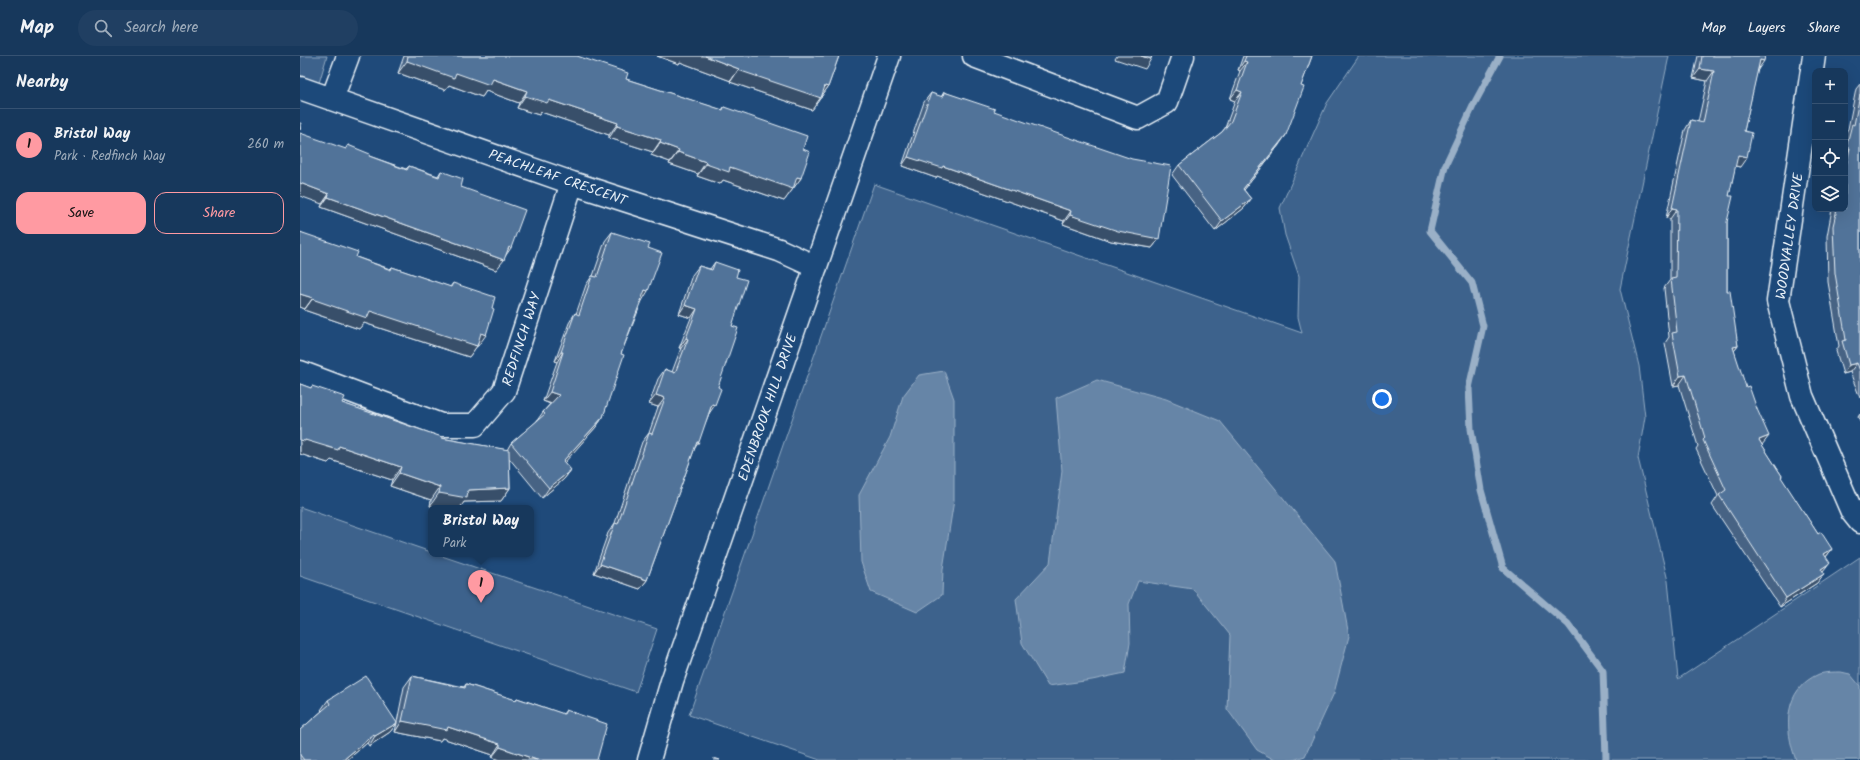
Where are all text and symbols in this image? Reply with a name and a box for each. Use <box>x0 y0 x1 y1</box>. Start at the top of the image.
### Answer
search box <box>78 10 358 46</box>
text: Map <box>20 13 54 43</box>
text: Search here <box>124 16 198 40</box>
icon: search <box>92 17 114 39</box>
text: Map <box>1702 17 1726 39</box>
text: Layers <box>1748 17 1786 39</box>
text: Share <box>1808 17 1840 39</box>
map controls <box>1812 68 1848 212</box>
button: + <box>1812 68 1848 104</box>
text: Nearby <box>16 69 68 96</box>
button: − <box>1812 104 1848 140</box>
text: Bristol Way <box>54 122 130 146</box>
text: 1 <box>27 134 31 155</box>
text: 260 m <box>247 134 284 155</box>
button: locate <box>1812 140 1848 176</box>
street label: PEACHLEAF CRESCENT <box>485 144 631 212</box>
text: Park · Redfinch Way <box>54 146 165 167</box>
street label: WOODVALLEY DRIVE <box>1770 171 1810 301</box>
button: layers <box>1812 176 1848 212</box>
button: Save <box>16 192 146 234</box>
button: Share <box>154 192 284 234</box>
street label: REDFINCH WAY <box>496 289 548 389</box>
street label: EDENBROOK HILL DRIVE <box>732 330 804 484</box>
your location <box>1372 389 1392 409</box>
popup <box>428 505 534 557</box>
text: Bristol Way <box>443 509 519 533</box>
text: Park <box>443 533 466 554</box>
pin: 1 <box>468 570 494 603</box>

